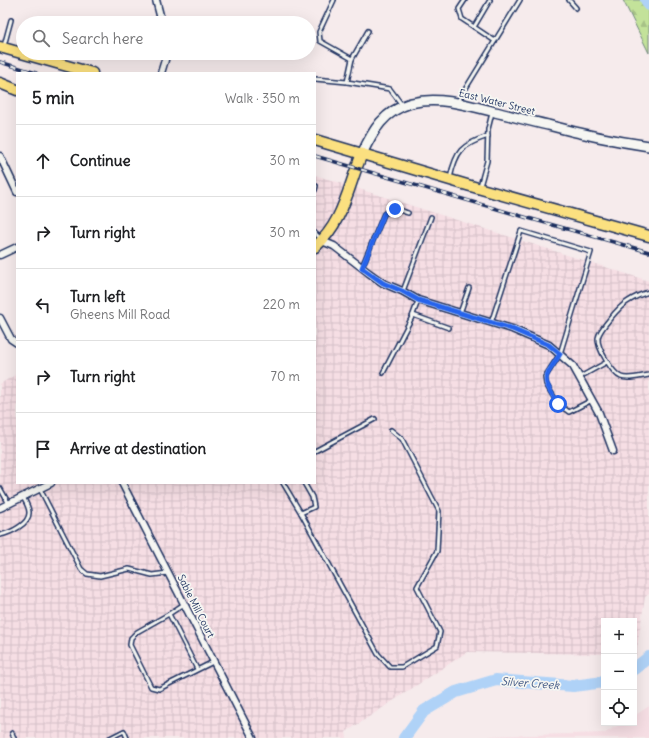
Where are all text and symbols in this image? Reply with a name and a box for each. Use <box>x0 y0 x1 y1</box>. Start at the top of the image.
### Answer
search box <box>16 16 316 60</box>
icon: search <box>30 27 52 49</box>
text: Search here <box>62 29 143 48</box>
street label: East Water Street <box>458 86 537 118</box>
text: 5 min <box>32 87 74 109</box>
text: Walk · 350 m <box>225 90 300 107</box>
icon: ahead <box>32 150 54 172</box>
text: Continue <box>70 151 131 170</box>
text: 30 m <box>270 152 300 169</box>
route end <box>386 200 404 218</box>
icon: right <box>32 222 54 244</box>
text: Turn right <box>70 223 135 242</box>
text: 30 m <box>270 224 300 241</box>
text: Turn left <box>70 287 125 306</box>
icon: left <box>32 294 54 316</box>
text: 220 m <box>263 296 300 313</box>
text: Gheens Mill Road <box>70 306 170 323</box>
icon: right <box>32 366 54 388</box>
text: Turn right <box>70 367 135 386</box>
text: 70 m <box>271 368 300 385</box>
route start <box>549 395 567 413</box>
icon: arrive <box>32 438 54 460</box>
text: Arrive at destination <box>70 439 206 458</box>
street label: Sable Mill Court <box>174 572 218 640</box>
map controls <box>601 618 637 726</box>
button: + <box>601 618 637 654</box>
button: − <box>601 654 637 690</box>
water label: Silver Creek <box>500 674 561 692</box>
button: locate <box>601 690 637 726</box>

